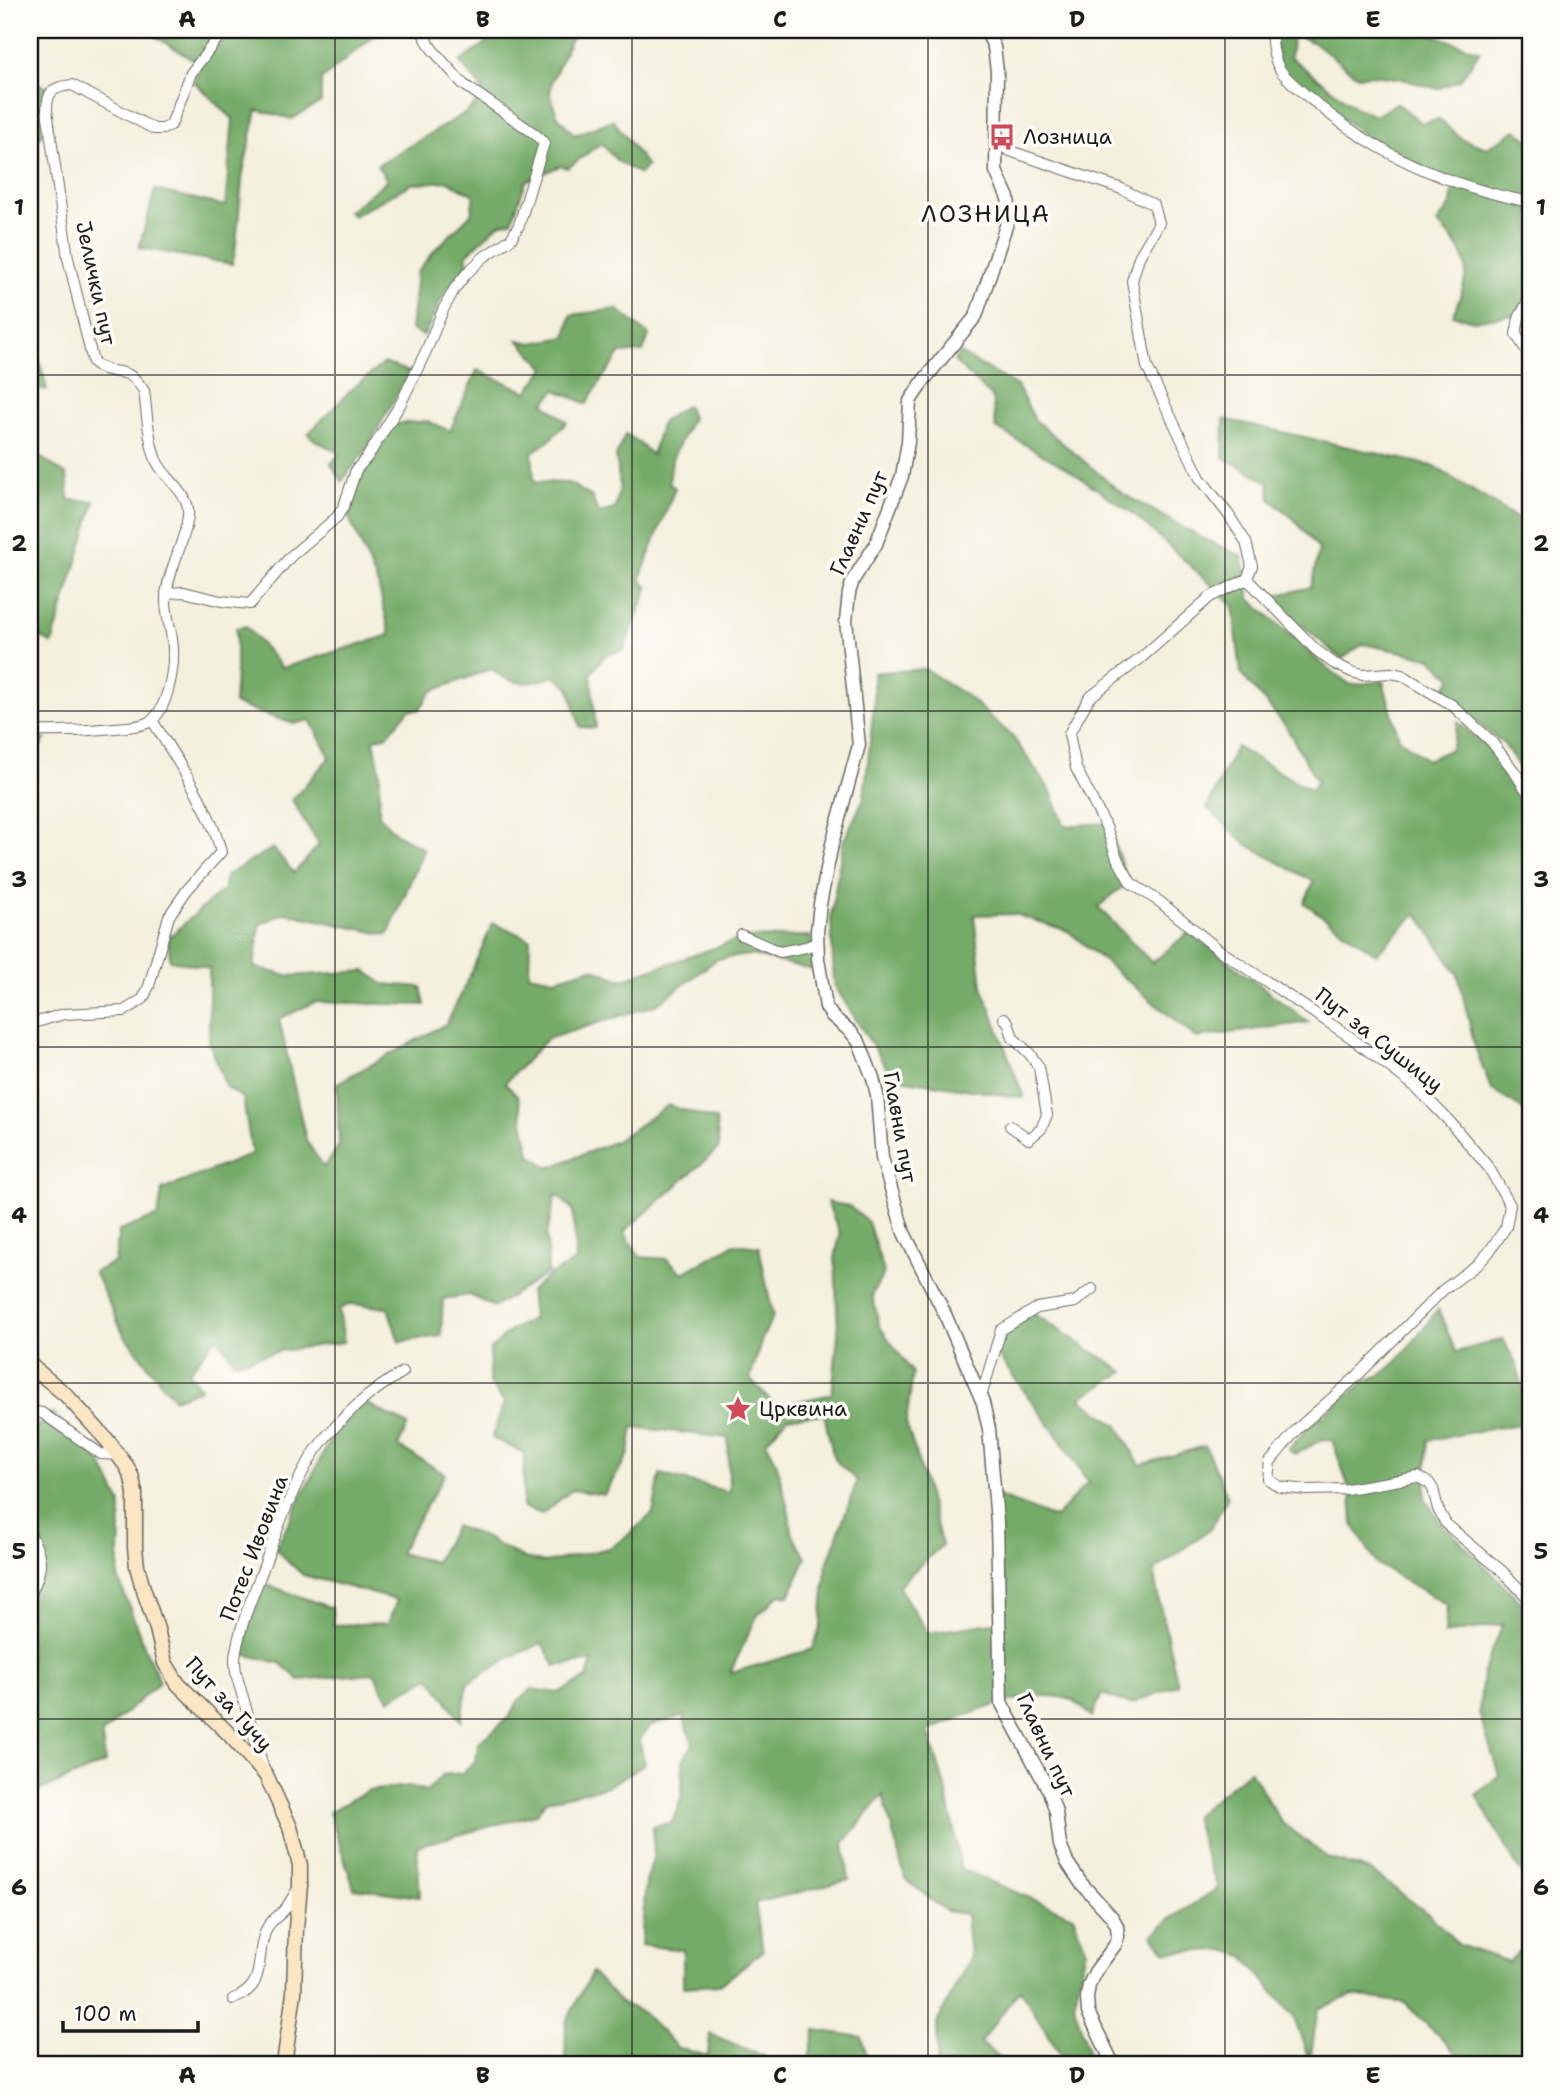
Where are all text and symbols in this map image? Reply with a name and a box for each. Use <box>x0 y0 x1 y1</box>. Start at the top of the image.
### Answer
text: A <box>178 4 196 34</box>
text: B <box>476 4 490 34</box>
text: C <box>773 4 787 34</box>
text: D <box>1069 4 1085 34</box>
text: E <box>1365 4 1381 34</box>
bus stop icon: Лозница <box>987 122 1017 152</box>
place label: Лозница <box>1023 123 1112 151</box>
text: 1 <box>14 192 24 222</box>
text: 1 <box>1536 192 1546 222</box>
district label: ЛОЗНИЦА <box>921 198 1051 230</box>
street label: Јелички пут <box>69 218 123 348</box>
street label: Главни пут <box>823 466 895 580</box>
text: 2 <box>11 528 27 558</box>
text: 2 <box>1533 528 1549 558</box>
text: 3 <box>11 864 27 894</box>
text: 3 <box>1533 864 1549 894</box>
street label: Пут за Сушицу <box>1309 981 1449 1099</box>
street label: Главни пут <box>876 1069 924 1185</box>
text: 4 <box>11 1200 27 1230</box>
text: 4 <box>1533 1200 1549 1230</box>
place icon: Црквина <box>723 1394 753 1424</box>
place label: Црквина <box>759 1395 847 1423</box>
street label: Потес Ивовина <box>213 1471 295 1625</box>
text: 5 <box>12 1536 26 1566</box>
text: 5 <box>1534 1536 1548 1566</box>
street label: Пут за Гучу <box>179 1651 279 1757</box>
street label: Главни пут <box>1010 1688 1083 1802</box>
text: 6 <box>11 1872 27 1902</box>
text: 6 <box>1533 1872 1549 1902</box>
scale bar <box>63 1989 198 2033</box>
text: 100 m <box>74 2000 137 2028</box>
text: A <box>178 2060 196 2090</box>
text: B <box>476 2060 490 2090</box>
text: C <box>773 2060 787 2090</box>
text: D <box>1069 2060 1085 2090</box>
text: E <box>1365 2060 1381 2090</box>

